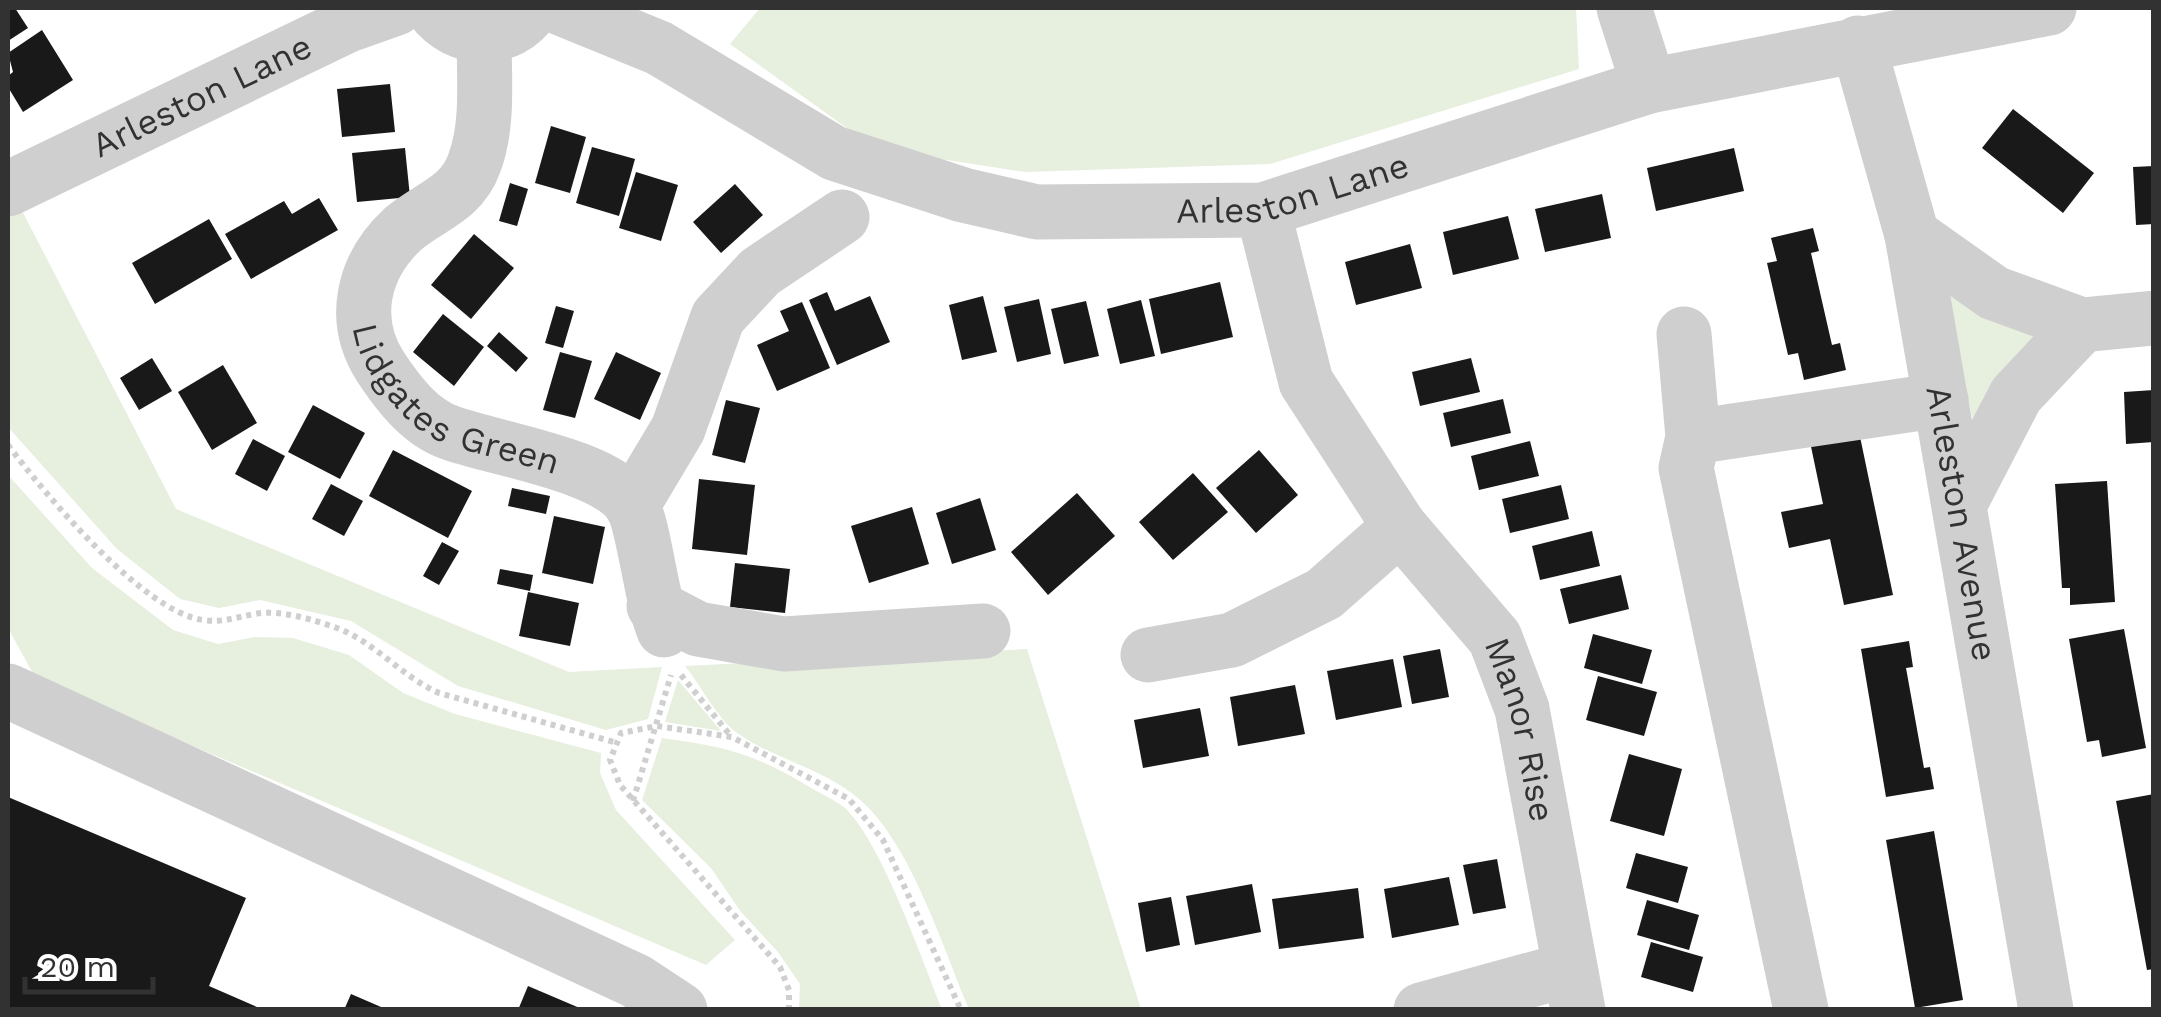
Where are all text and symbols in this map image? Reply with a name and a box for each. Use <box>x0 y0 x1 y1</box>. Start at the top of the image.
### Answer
street label: Arleston Lane <box>85 25 318 166</box>
street label: Arleston Lane <box>1176 144 1414 232</box>
street label: Lidgates Green <box>344 319 565 483</box>
street label: Arleston Avenue <box>1917 382 2006 664</box>
street label: Manor Rise <box>1476 632 1564 825</box>
scale bar <box>25 932 152 994</box>
text: 20 m <box>40 949 115 984</box>

